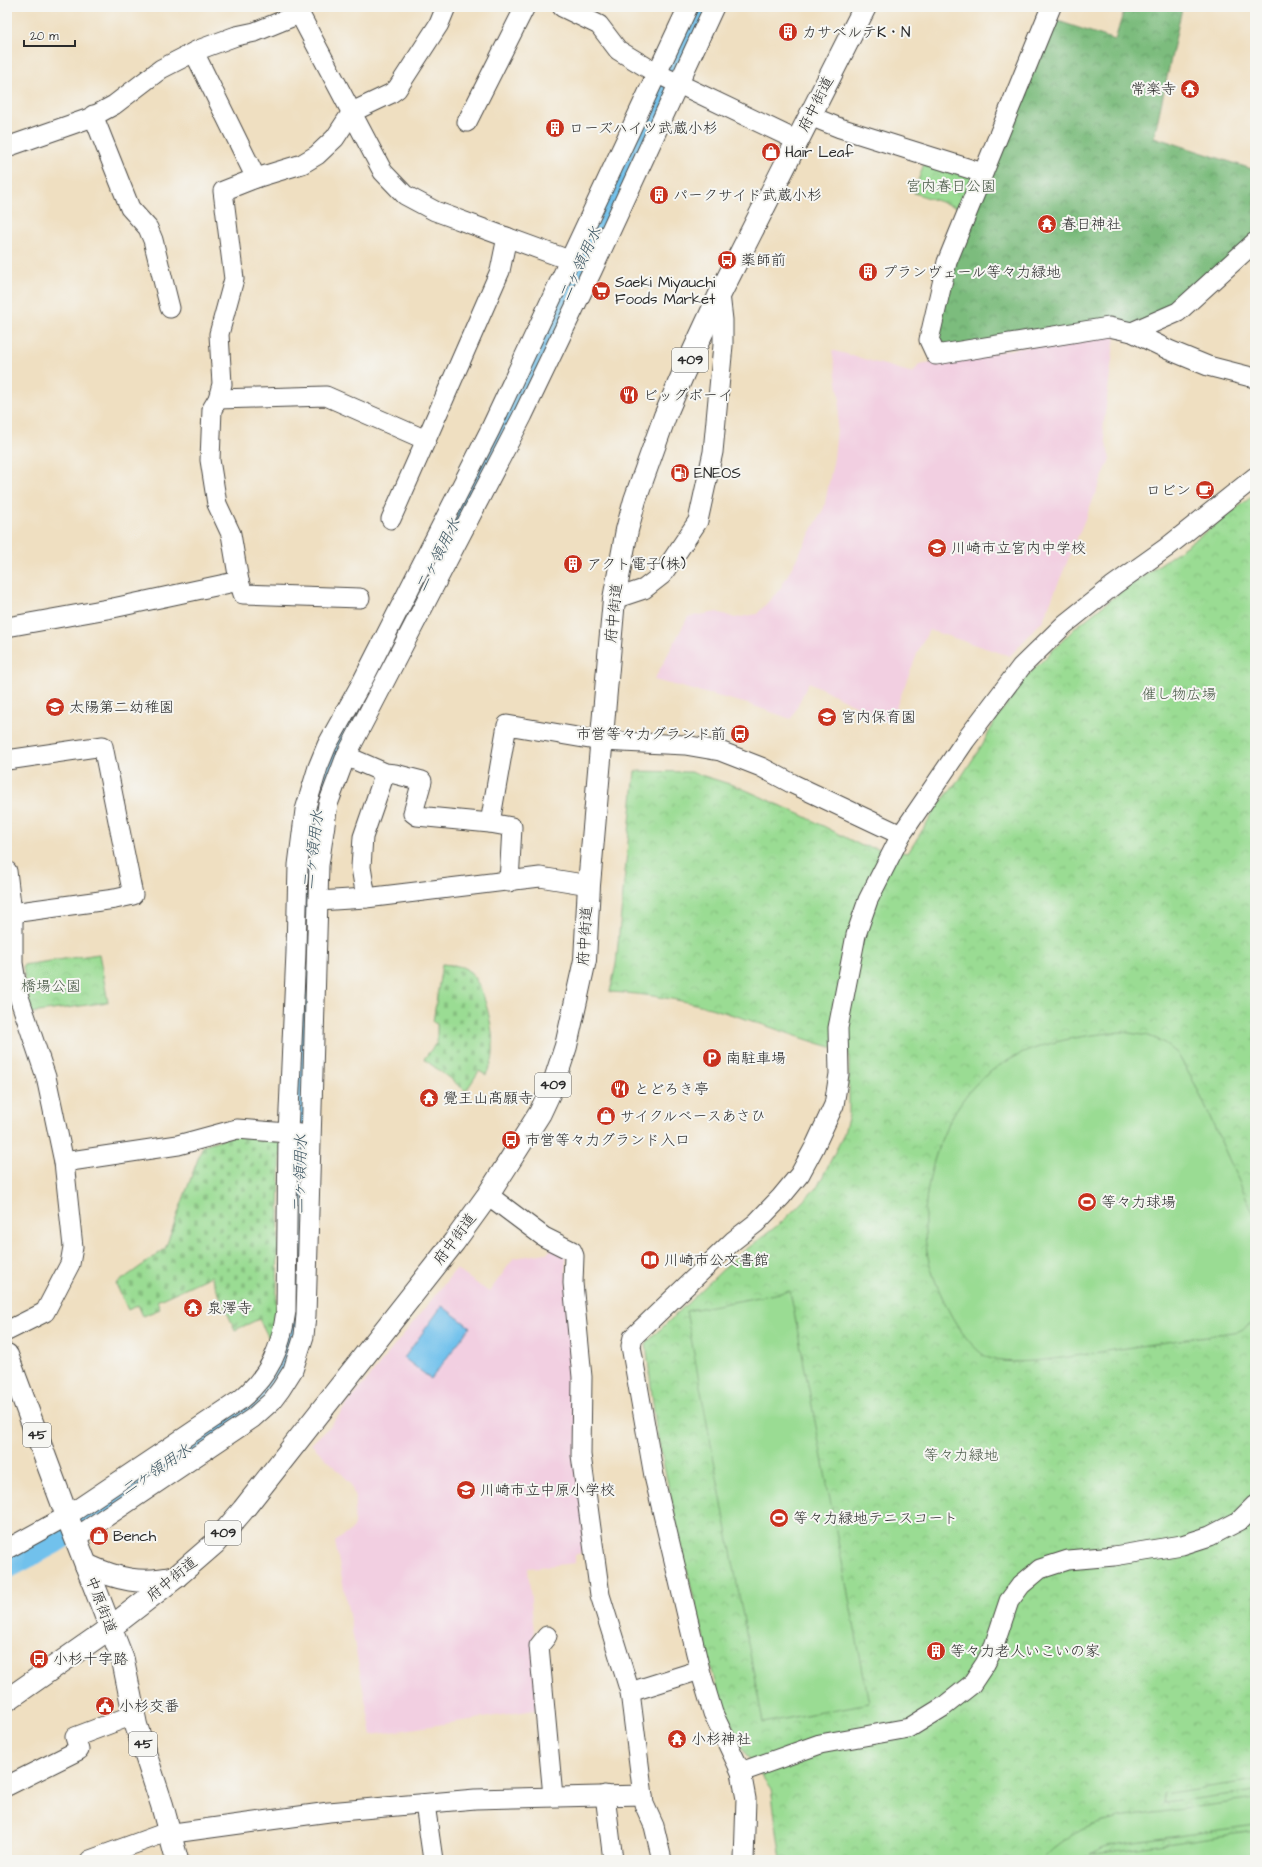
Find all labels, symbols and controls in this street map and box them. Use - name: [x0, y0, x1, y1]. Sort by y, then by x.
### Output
- building icon: カサベルテK・N: [777, 21, 799, 43]
- scale bar: [24, 22, 75, 48]
- place label: カサベルテK・N: [802, 22, 911, 43]
- text: 20 m: [30, 28, 59, 45]
- street label: 府中街道: [793, 72, 839, 136]
- temple icon: 常楽寺: [1179, 78, 1201, 100]
- place label: 常楽寺: [1131, 79, 1176, 100]
- building icon: ローズハイツ武蔵小杉: [544, 117, 566, 139]
- place label: ローズハイツ武蔵小杉: [569, 118, 718, 139]
- shop icon: Hair Leaf: [760, 141, 782, 163]
- place label: Hair Leaf: [785, 142, 853, 163]
- park label: 宮内春日公園: [906, 176, 996, 197]
- building icon: パークサイド武蔵小杉: [648, 184, 670, 206]
- place label: パークサイド武蔵小杉: [673, 185, 822, 206]
- temple icon: 春日神社: [1036, 213, 1058, 235]
- place label: 春日神社: [1061, 214, 1121, 235]
- water label: 二ヶ領用水: [553, 223, 607, 305]
- bus stop icon: 薬師前: [716, 249, 738, 271]
- place label: 薬師前: [741, 250, 786, 271]
- building icon: プランヴェール等々力緑地: [857, 261, 879, 283]
- place label: プランヴェール等々力緑地: [882, 262, 1061, 283]
- place label: Saeki Miyauchi Foods Market: [615, 272, 716, 310]
- supermarket icon: Saeki Miyauchi Foods Market: [590, 280, 612, 302]
- road number: 409: [672, 348, 708, 372]
- restaurant icon: ビッグボーイ: [618, 384, 640, 406]
- place label: ビッグボーイ: [643, 385, 733, 406]
- fuel station icon: ENEOS: [669, 462, 691, 484]
- place label: ENEOS: [694, 463, 741, 484]
- cafe icon: ロビン: [1194, 479, 1216, 501]
- place label: ロビン: [1146, 480, 1191, 501]
- water label: 二ヶ領用水: [410, 514, 466, 596]
- school or university icon: 川崎市立宮内中学校: [926, 537, 948, 559]
- place label: 川崎市立宮内中学校: [951, 538, 1086, 559]
- building icon: アクト電子(株): [562, 553, 584, 575]
- place label: アクト電子(株): [587, 554, 686, 575]
- street label: 府中街道: [600, 582, 628, 644]
- park label: 催し物広場: [1141, 684, 1217, 705]
- school or university icon: 太陽第二幼稚園: [44, 696, 66, 718]
- place label: 太陽第二幼稚園: [69, 697, 174, 718]
- school or university icon: 宮内保育園: [816, 706, 838, 728]
- place label: 宮内保育園: [841, 707, 916, 728]
- bus stop icon: 市営等々力グランド前: [729, 723, 751, 745]
- place label: 市営等々力グランド前: [576, 724, 726, 745]
- water label: 二ヶ領用水: [297, 809, 329, 891]
- street label: 府中街道: [572, 905, 598, 967]
- park label: 橋場公園: [21, 976, 81, 997]
- parking icon: 南駐車場: [701, 1047, 723, 1069]
- place label: 南駐車場: [726, 1048, 786, 1069]
- road number: 409: [535, 1073, 571, 1097]
- restaurant icon: とどろき亭: [609, 1078, 631, 1100]
- place label: とどろき亭: [634, 1079, 709, 1100]
- temple icon: 覺王山髙願寺: [418, 1087, 440, 1109]
- place label: 覺王山髙願寺: [443, 1088, 533, 1109]
- shop icon: サイクルベースあさひ: [595, 1105, 617, 1127]
- place label: サイクルベースあさひ: [620, 1106, 766, 1127]
- bus stop icon: 市営等々力グランド入口: [500, 1129, 522, 1151]
- place label: 市営等々力グランド入口: [525, 1130, 690, 1151]
- water label: 二ヶ領用水: [288, 1134, 312, 1214]
- sports icon: 等々力球場: [1076, 1191, 1098, 1213]
- place label: 等々力球場: [1101, 1192, 1176, 1213]
- street label: 府中街道: [429, 1209, 481, 1269]
- library icon: 川崎市公文書館: [639, 1249, 661, 1271]
- place label: 川崎市公文書館: [664, 1250, 769, 1271]
- temple icon: 泉澤寺: [182, 1297, 204, 1319]
- place label: 泉澤寺: [207, 1298, 252, 1319]
- road number: 45: [23, 1423, 51, 1447]
- water label: 二ヶ領用水: [116, 1439, 196, 1501]
- park label: 等々力緑地: [923, 1445, 999, 1466]
- school or university icon: 川崎市立中原小学校: [455, 1479, 477, 1501]
- place label: 川崎市立中原小学校: [480, 1480, 615, 1501]
- sports icon: 等々力緑地テニスコート: [768, 1507, 790, 1529]
- place label: 等々力緑地テニスコート: [793, 1508, 958, 1529]
- road number: 409: [205, 1521, 241, 1545]
- shop icon: Bench: [88, 1525, 110, 1547]
- place label: Bench: [113, 1526, 157, 1547]
- street label: 府中街道: [142, 1552, 202, 1606]
- street label: 中原街道: [80, 1573, 122, 1637]
- building icon: 等々力老人いこいの家: [925, 1640, 947, 1662]
- place label: 等々力老人いこいの家: [950, 1641, 1100, 1662]
- bus stop icon: 小杉十字路: [28, 1648, 50, 1670]
- place label: 小杉十字路: [53, 1649, 128, 1670]
- public building icon: 小杉交番: [94, 1695, 116, 1717]
- place label: 小杉交番: [119, 1696, 179, 1717]
- temple icon: 小杉神社: [666, 1728, 688, 1750]
- place label: 小杉神社: [691, 1729, 751, 1750]
- road number: 45: [129, 1732, 157, 1756]

